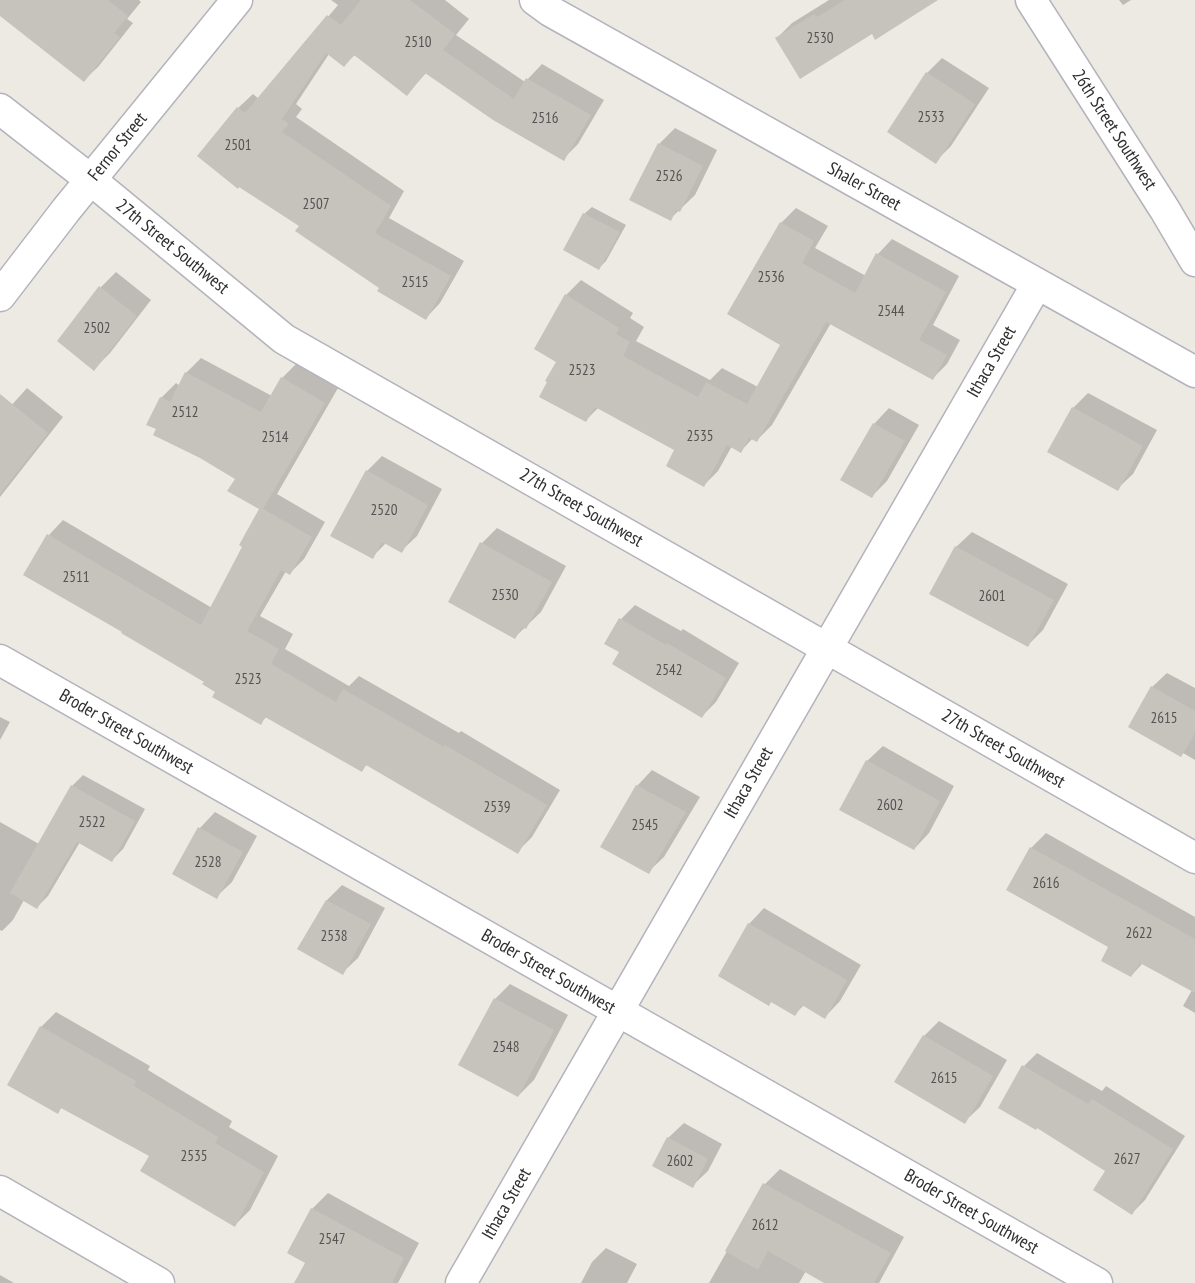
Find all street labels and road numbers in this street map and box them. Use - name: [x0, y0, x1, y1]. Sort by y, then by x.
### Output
- street label: 26th Street Southwest: [1067, 66, 1161, 194]
- street label: Fernor Street: [84, 109, 152, 185]
- street label: Shaler Street: [824, 158, 904, 216]
- street label: 27th Street Southwest: [111, 195, 233, 299]
- street label: Ithaca Street: [963, 322, 1021, 402]
- street label: 27th Street Southwest: [515, 464, 647, 552]
- street label: Broder Street Southwest: [55, 685, 197, 779]
- street label: 27th Street Southwest: [937, 705, 1069, 793]
- street label: Ithaca Street: [720, 743, 778, 823]
- street label: Broder Street Southwest: [477, 925, 619, 1019]
- street label: Ithaca Street: [478, 1164, 536, 1244]
- street label: Broder Street Southwest: [900, 1165, 1042, 1259]

